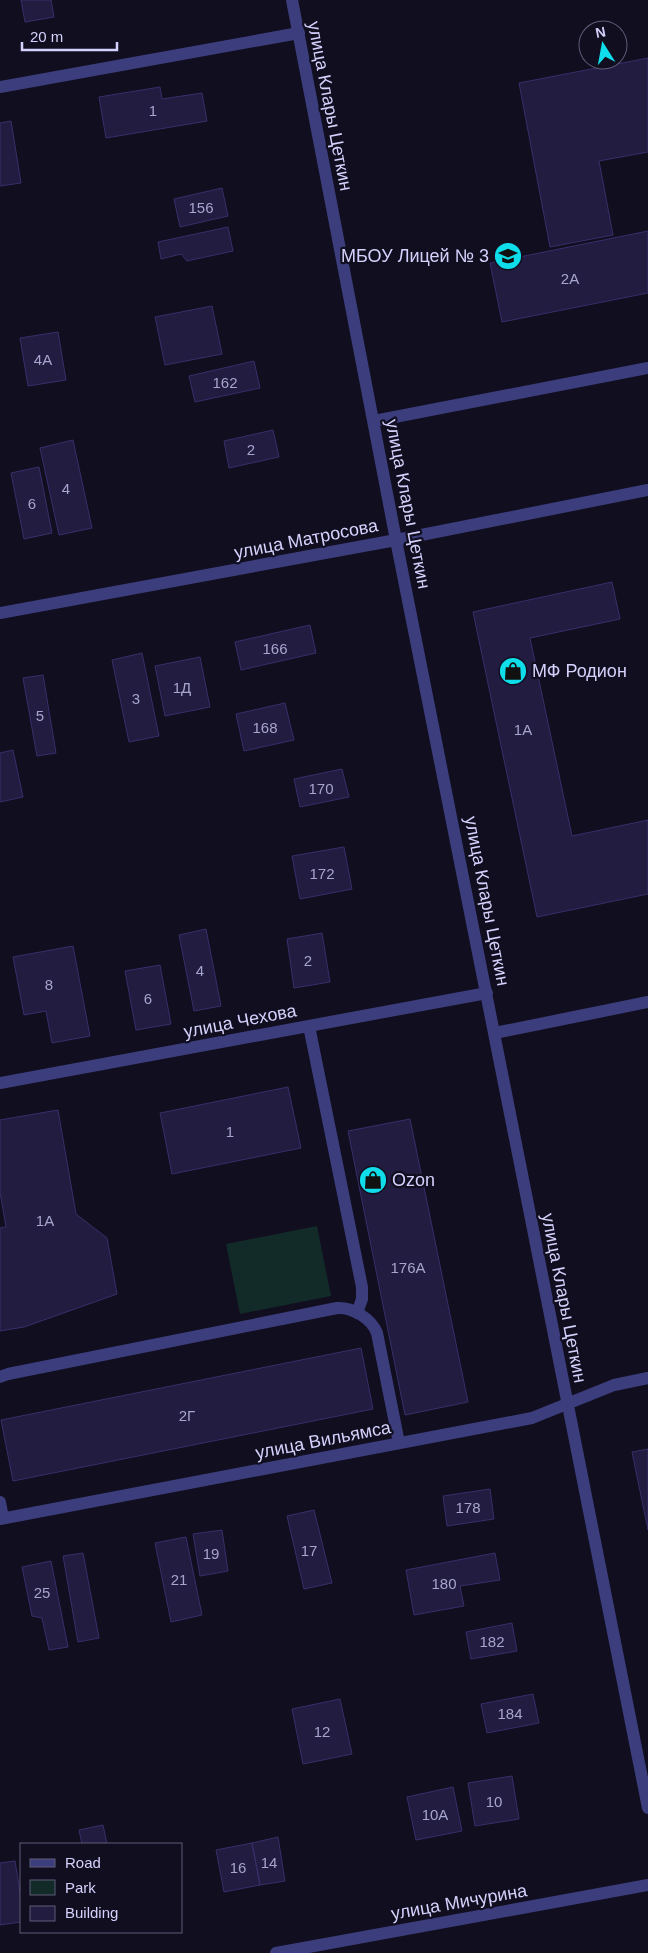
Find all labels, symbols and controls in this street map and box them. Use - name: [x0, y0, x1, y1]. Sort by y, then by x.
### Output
- scale bar: [22, 20, 118, 52]
- street label: улица Клары Цеткин: [304, 20, 356, 192]
- north arrow: [578, 20, 628, 70]
- text: N: [594, 23, 607, 41]
- text: 20 m: [30, 28, 63, 45]
- house number: 1: [149, 102, 157, 119]
- house number: 156: [188, 199, 214, 216]
- school or university icon: МБОУ Лицей № 3: [493, 241, 523, 271]
- place label: МБОУ Лицей № 3: [341, 246, 489, 266]
- house number: 2А: [561, 270, 579, 287]
- house number: 4А: [34, 351, 52, 368]
- house number: 162: [212, 374, 238, 391]
- street label: улица Клары Цеткин: [382, 418, 434, 590]
- house number: 2: [247, 441, 255, 458]
- house number: 4: [62, 480, 70, 497]
- house number: 6: [28, 495, 36, 512]
- street label: улица Матросова: [232, 515, 381, 563]
- house number: 166: [262, 640, 288, 657]
- shop icon: МФ Родион: [498, 656, 528, 686]
- place label: МФ Родион: [532, 661, 627, 681]
- house number: 1Д: [173, 679, 191, 696]
- house number: 3: [132, 690, 140, 707]
- house number: 5: [36, 707, 44, 724]
- house number: 168: [252, 719, 278, 736]
- house number: 1А: [514, 721, 532, 738]
- house number: 170: [308, 780, 334, 797]
- street label: улица Клары Цеткин: [461, 815, 513, 987]
- house number: 172: [309, 865, 335, 882]
- house number: 2: [304, 952, 312, 969]
- house number: 4: [196, 962, 204, 979]
- house number: 8: [45, 976, 53, 993]
- house number: 6: [144, 990, 152, 1007]
- street label: улица Чехова: [182, 1000, 299, 1042]
- house number: 1: [226, 1123, 234, 1140]
- shop icon: Ozon: [358, 1165, 388, 1195]
- place label: Ozon: [392, 1170, 435, 1190]
- house number: 1А: [36, 1212, 54, 1229]
- street label: улица Клары Цеткин: [538, 1212, 590, 1384]
- house number: 176А: [390, 1259, 426, 1276]
- house number: 2Г: [179, 1407, 195, 1424]
- street label: улица Вильямса: [254, 1417, 393, 1463]
- house number: 178: [455, 1499, 481, 1516]
- house number: 17: [301, 1542, 317, 1559]
- house number: 19: [203, 1545, 219, 1562]
- house number: 21: [171, 1571, 187, 1588]
- house number: 180: [431, 1575, 457, 1592]
- house number: 25: [34, 1584, 50, 1601]
- house number: 182: [479, 1633, 505, 1650]
- house number: 184: [497, 1705, 523, 1722]
- house number: 12: [314, 1723, 330, 1740]
- house number: 10: [486, 1793, 502, 1810]
- house number: 10А: [422, 1806, 448, 1823]
- legend: [20, 1843, 182, 1933]
- text: Road: [65, 1854, 101, 1871]
- house number: 14: [261, 1854, 277, 1871]
- house number: 16: [230, 1859, 246, 1876]
- text: Park: [65, 1879, 96, 1896]
- street label: улица Мичурина: [389, 1880, 530, 1924]
- text: Building: [65, 1904, 118, 1921]

